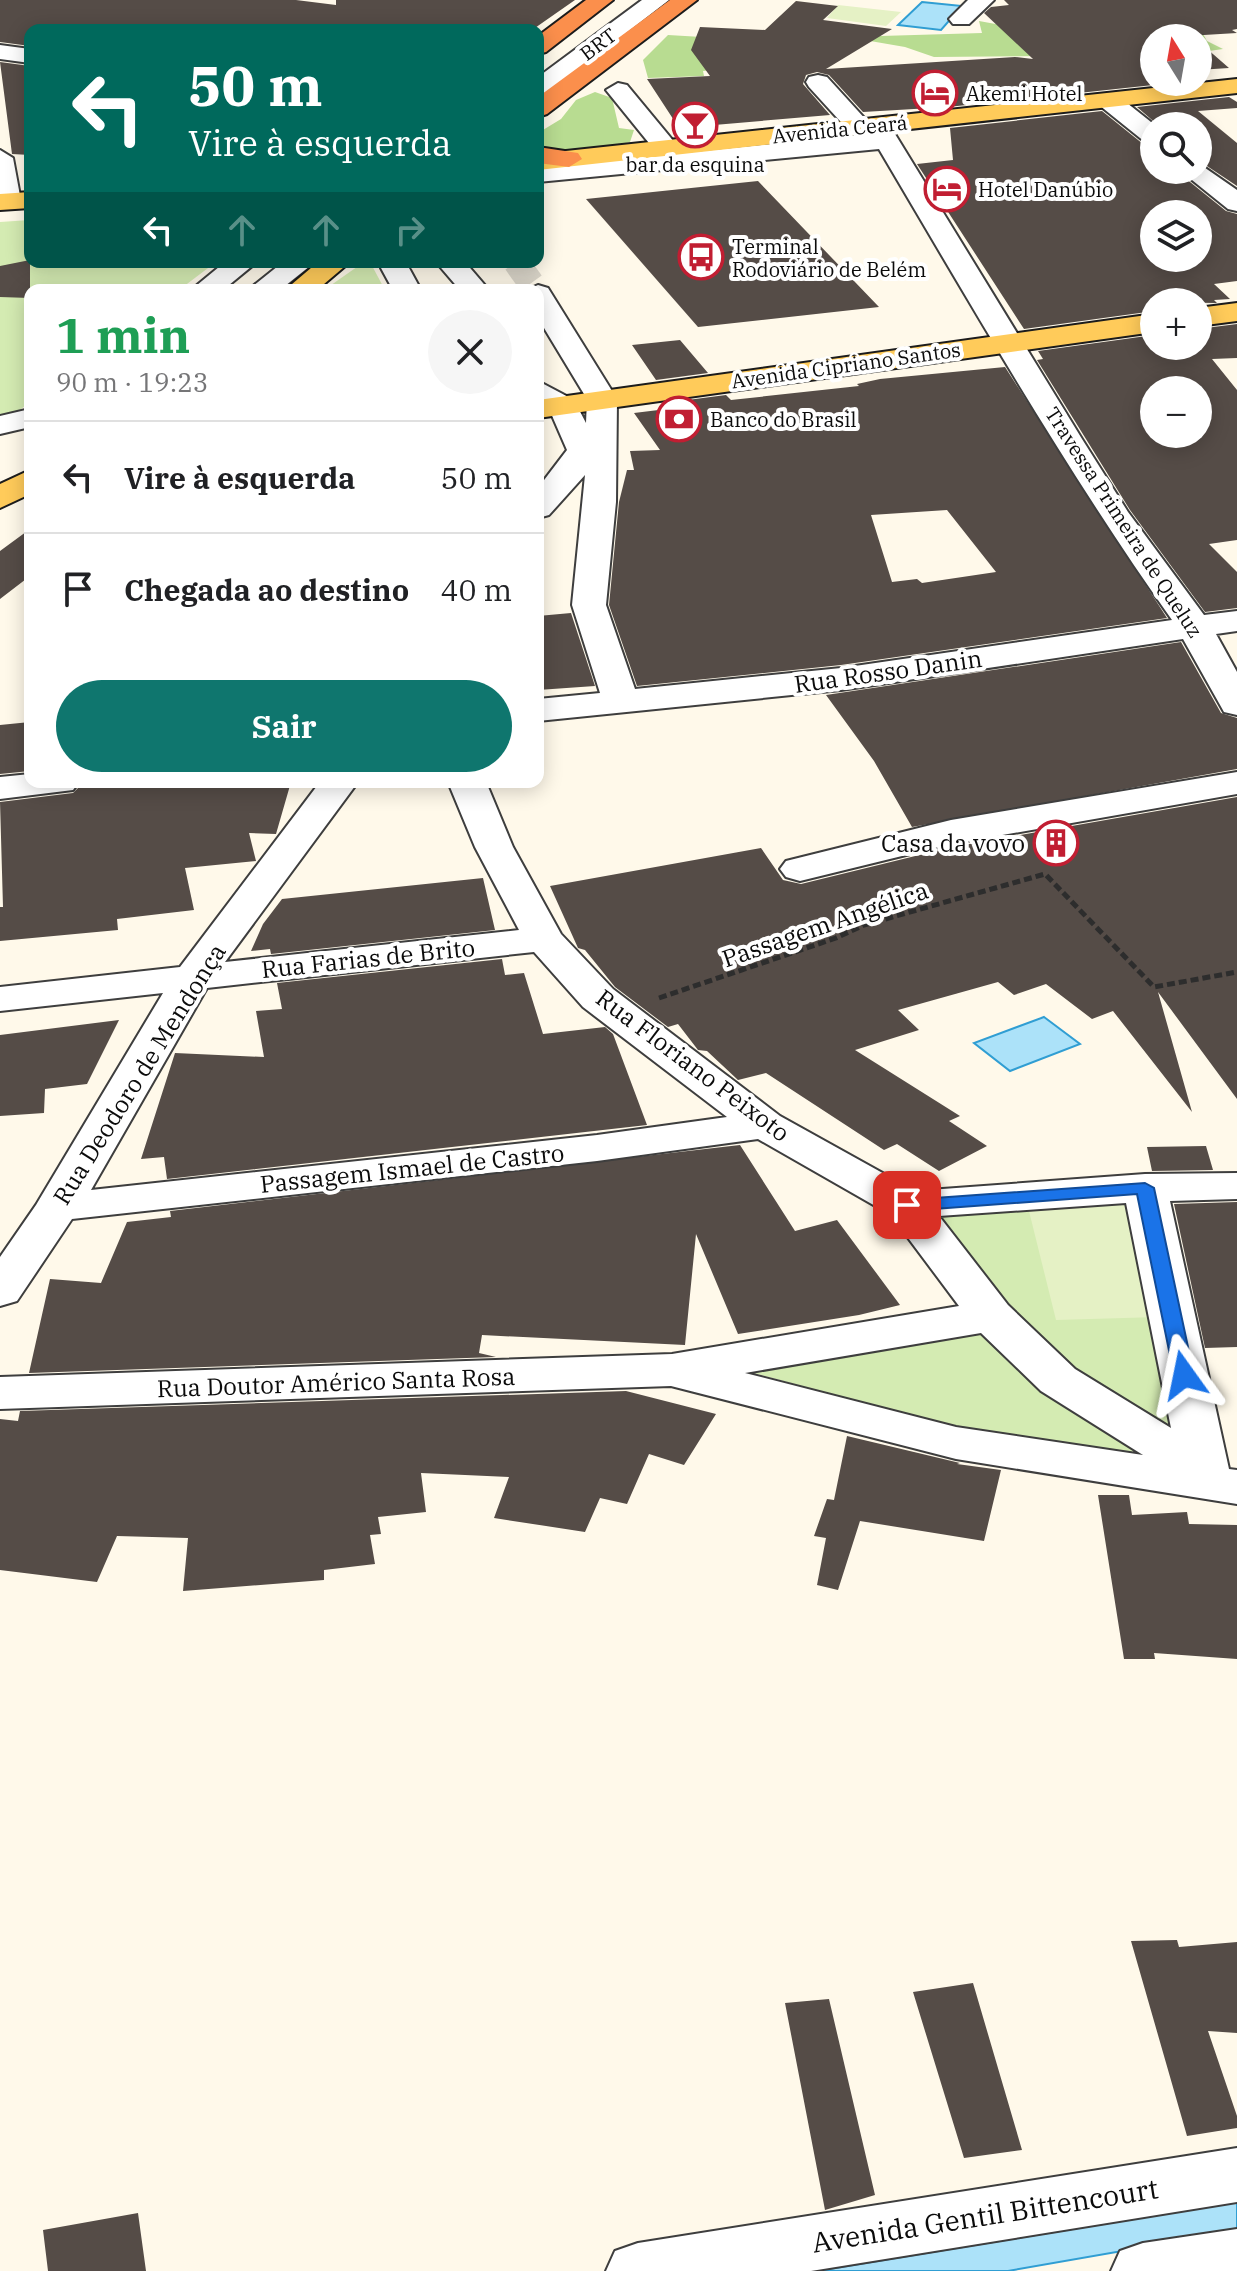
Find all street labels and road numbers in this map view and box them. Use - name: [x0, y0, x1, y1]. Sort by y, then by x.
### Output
- street label: BRT: [574, 21, 622, 67]
- street label: Avenida Ceará: [771, 108, 909, 150]
- street label: Avenida Cipriano Santos: [730, 336, 962, 394]
- street label: Travessa Primeira de Queluz: [1039, 401, 1209, 643]
- street label: Rua Rosso Danin: [792, 642, 984, 700]
- street label: Passagem Angélica: [718, 874, 932, 974]
- street label: Rua Farias de Brito: [260, 931, 476, 985]
- street label: Rua Deodoro de Mendonça: [45, 937, 233, 1211]
- street label: Rua Floriano Peixoto: [590, 982, 796, 1148]
- street label: Passagem Ismael de Castro: [258, 1136, 566, 1200]
- street label: Rua Doutor Américo Santa Rosa: [156, 1360, 516, 1404]
- street label: Avenida Gentil Bittencourt: [809, 2169, 1161, 2261]

